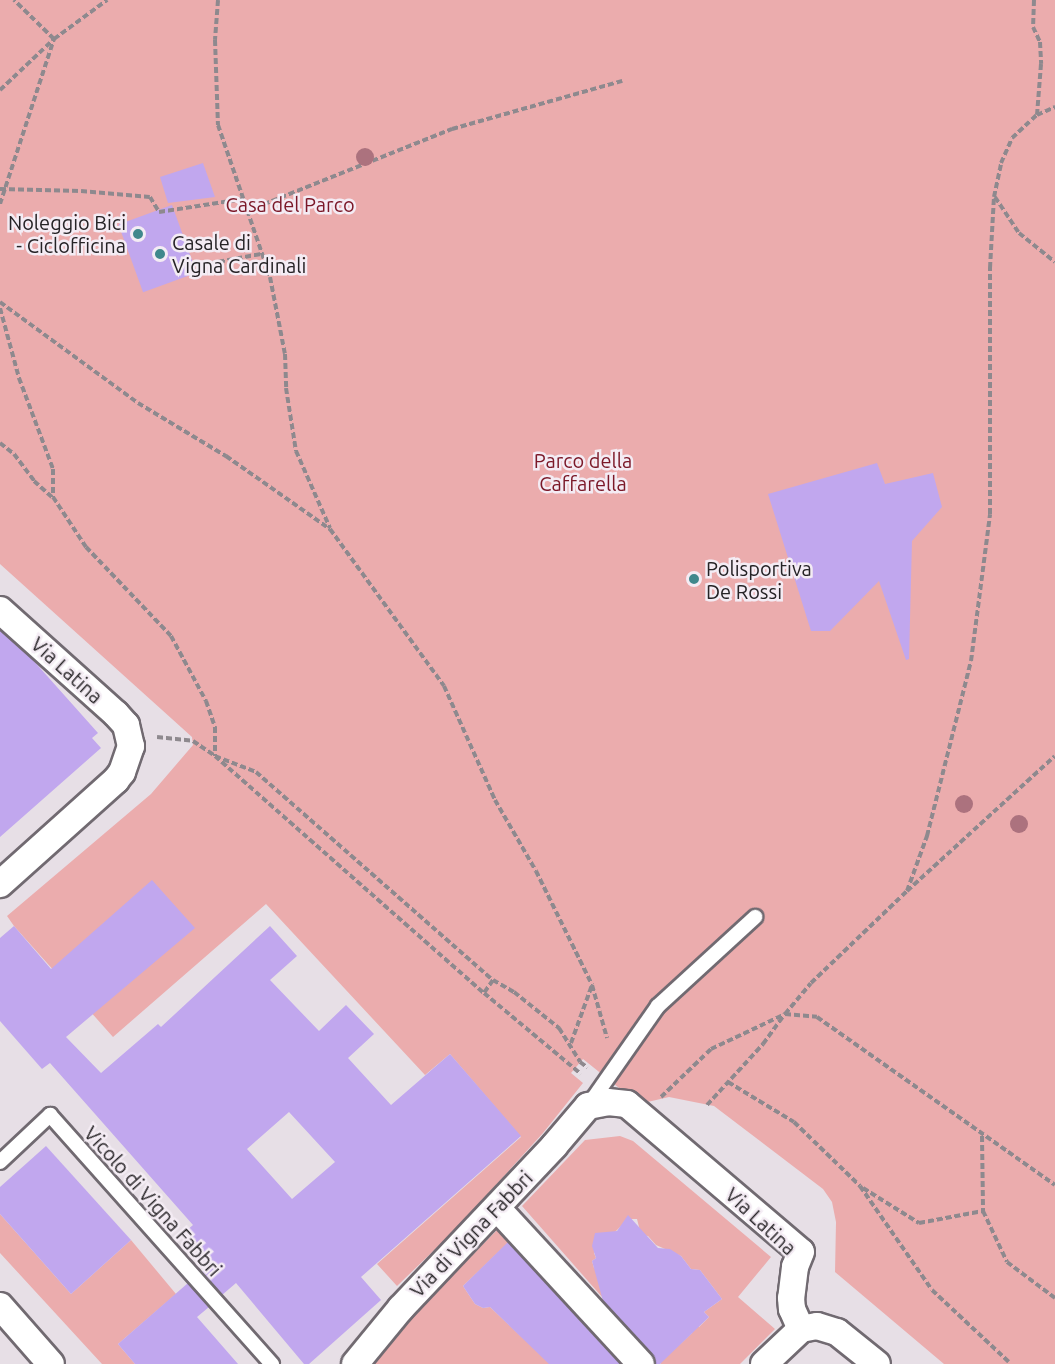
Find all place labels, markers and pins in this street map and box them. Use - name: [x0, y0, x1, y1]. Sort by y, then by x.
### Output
- place label: Noleggio Bici - Ciclofficina: [8, 210, 126, 257]
- marker: Noleggio Bici - Ciclofficina: [131, 227, 145, 241]
- place label: Casale di Vigna Cardinali: [172, 231, 306, 278]
- marker: Casale di Vigna Cardinali: [153, 247, 167, 261]
- place label: Polisportiva De Rossi: [706, 556, 812, 603]
- marker: Polisportiva De Rossi: [687, 572, 701, 586]

